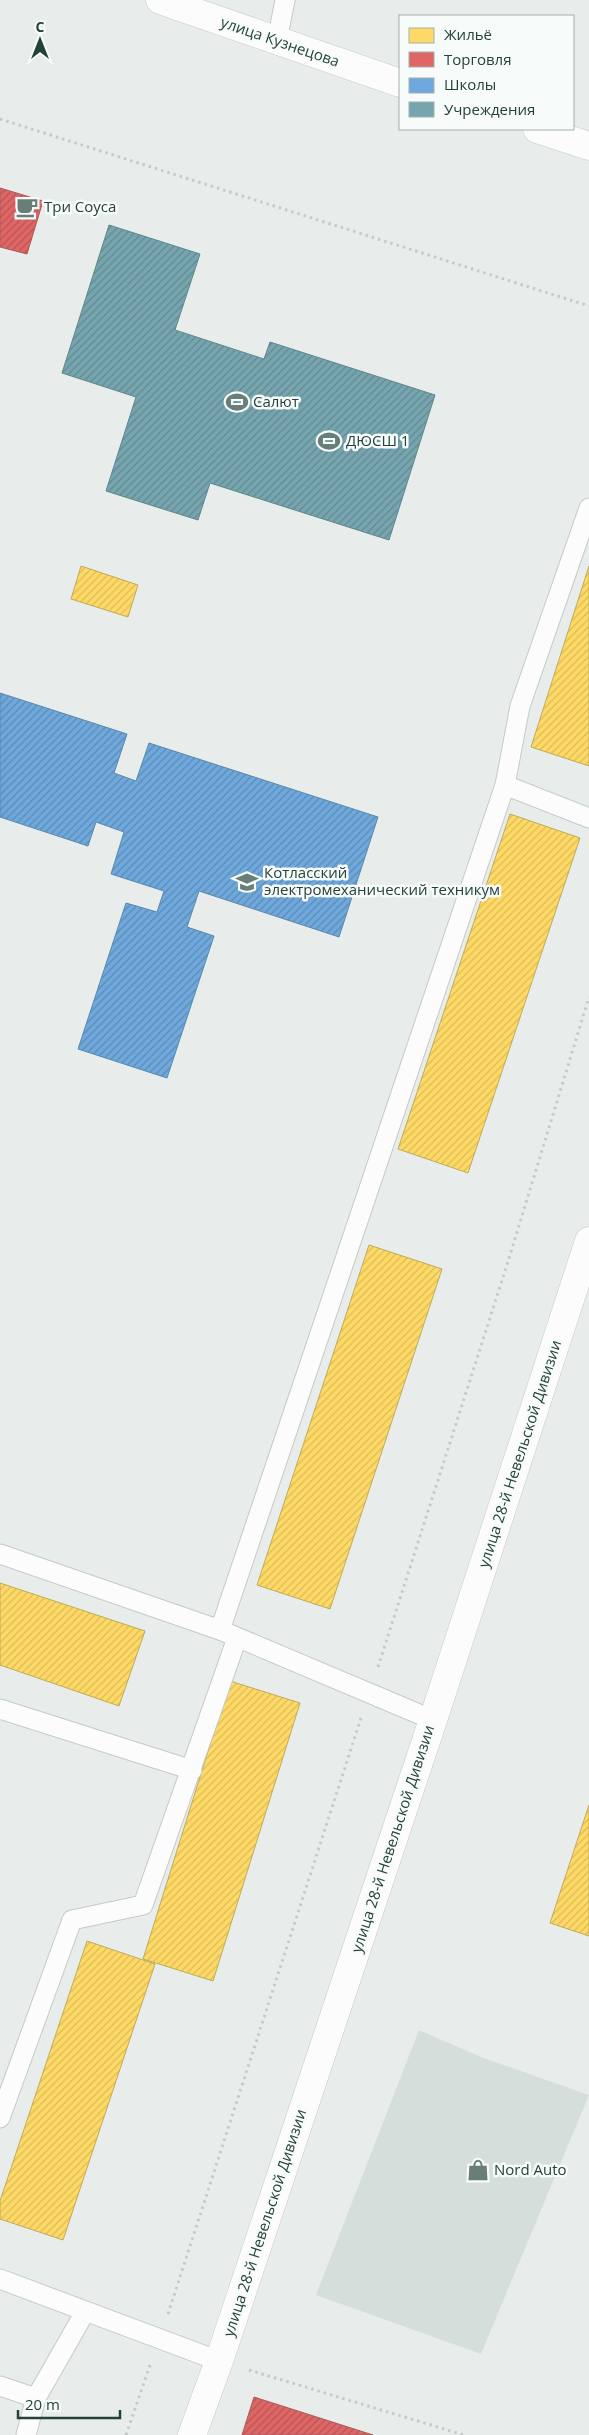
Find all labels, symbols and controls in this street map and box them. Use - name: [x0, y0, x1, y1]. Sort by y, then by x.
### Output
- street label: улица Кузнецова: [218, 11, 342, 71]
- north arrow: [15, 15, 65, 65]
- legend: [399, 15, 574, 130]
- text: С: [36, 17, 45, 36]
- text: Жильё: [444, 24, 492, 44]
- text: Торговля: [444, 49, 511, 69]
- text: Школы: [444, 74, 496, 94]
- text: Учреждения: [444, 99, 535, 119]
- cafe icon: Три Соуса: [14, 194, 40, 220]
- place label: Три Соуса: [44, 196, 116, 216]
- sports icon: Салют: [224, 389, 250, 415]
- place label: Салют: [253, 391, 299, 411]
- sports icon: ДЮСШ 1: [316, 428, 342, 454]
- place label: ДЮСШ 1: [346, 430, 409, 450]
- place label: Котласский электромеханический техникум: [264, 862, 500, 899]
- school or university icon: Котласский электромеханический техникум: [234, 869, 260, 895]
- street label: улица 28-й Невельской Дивизии: [473, 1337, 565, 1570]
- street label: улица 28-й Невельской Дивизии: [346, 1722, 438, 1955]
- street label: улица 28-й Невельской Дивизии: [218, 2106, 310, 2339]
- shop icon: Nord Auto: [465, 2157, 491, 2183]
- place label: Nord Auto: [494, 2159, 567, 2179]
- scale bar: [18, 2388, 120, 2420]
- text: 20 m: [25, 2394, 60, 2414]

